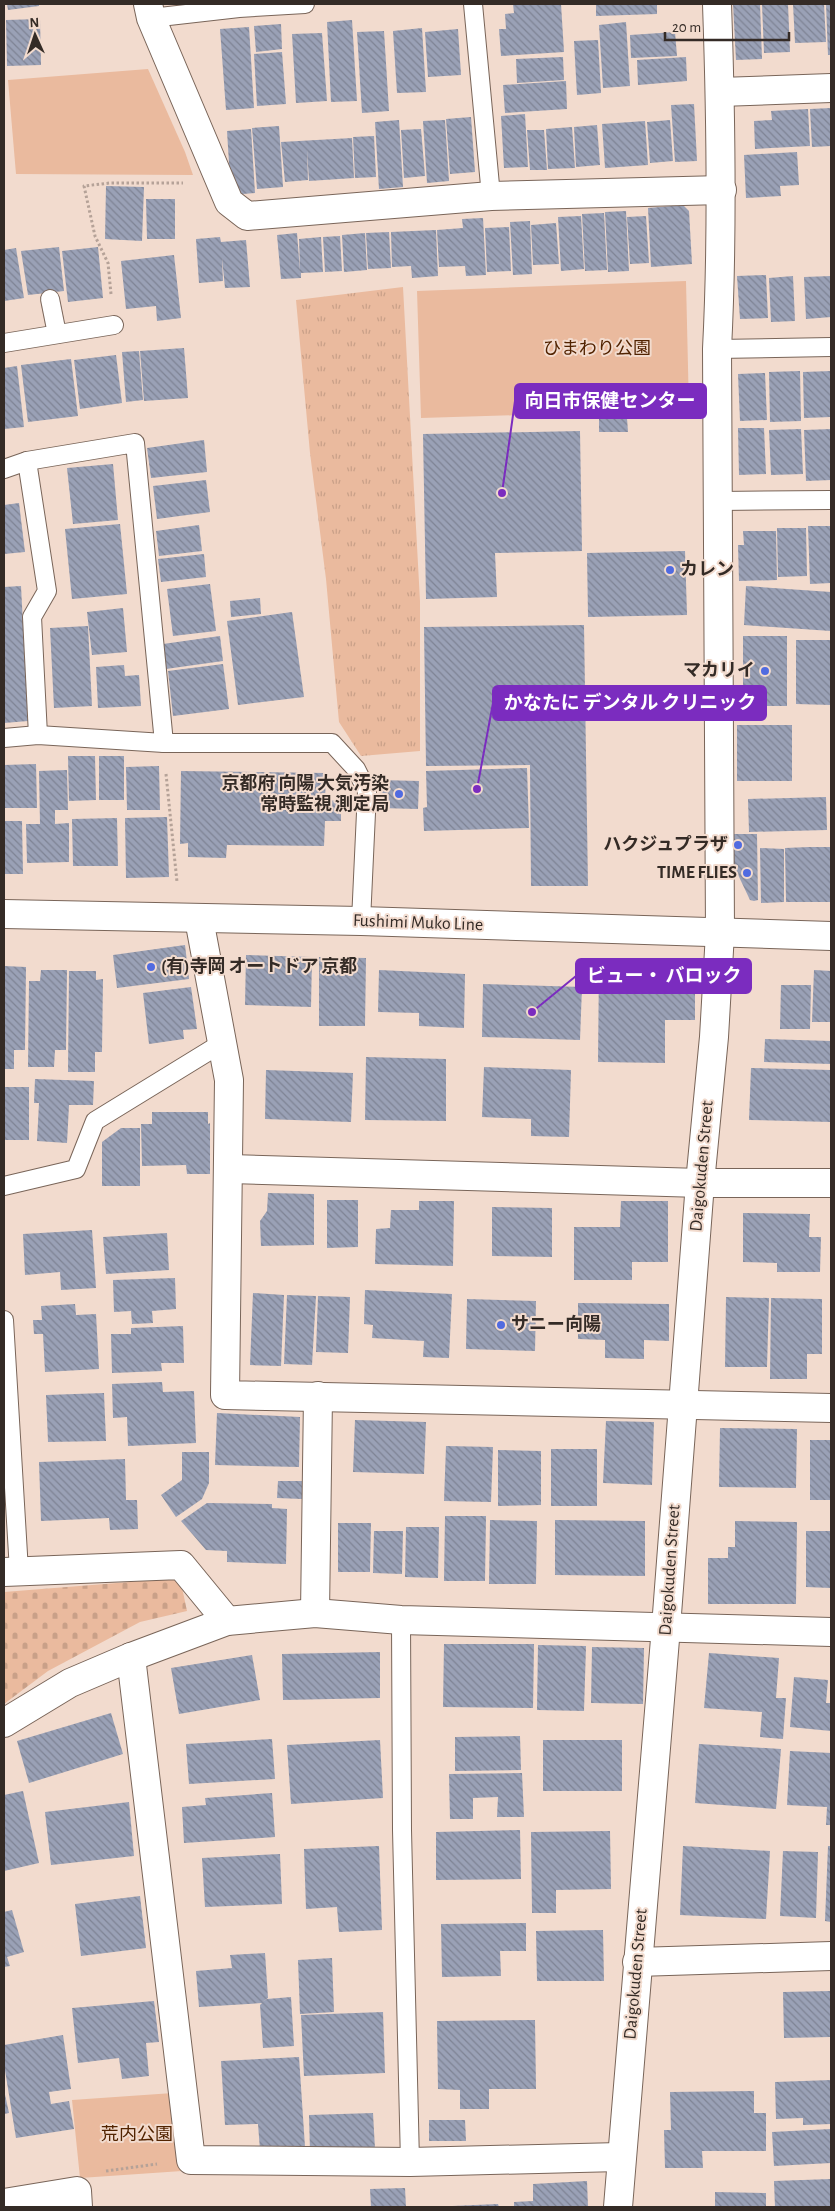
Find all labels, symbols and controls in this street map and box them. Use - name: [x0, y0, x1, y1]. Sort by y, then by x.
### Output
- north arrow: [10, 10, 60, 60]
- scale bar: [665, 10, 789, 42]
- text: N: [29, 16, 40, 30]
- text: 20 m: [672, 20, 701, 35]
- park label: ひまわり公園: [543, 339, 651, 358]
- callout: 向日市保健センター: [515, 384, 706, 418]
- text: 向日市保健センター: [524, 390, 696, 411]
- place label: カレン: [680, 560, 734, 579]
- marker: カレン: [664, 564, 676, 576]
- place label: マカリイ: [683, 661, 755, 680]
- marker: マカリイ: [759, 665, 771, 677]
- callout: かなたに デンタル クリニック: [493, 686, 766, 720]
- text: かなたに デンタル クリニック: [504, 692, 756, 713]
- place label: 京都府 向陽 大気汚染 常時監視 測定局: [222, 773, 389, 814]
- marker: 京都府 向陽 大気汚染 常時監視 測定局: [393, 788, 405, 800]
- place label: ハクジュプラザ: [603, 835, 728, 854]
- marker: ハクジュプラザ: [732, 839, 744, 851]
- place label: TIME FLIES: [657, 864, 737, 882]
- marker: TIME FLIES: [741, 867, 753, 879]
- street label: Fushimi Muko Line: [353, 912, 483, 934]
- place label: (有)寺岡 オートドア 京都: [161, 956, 357, 976]
- callout: ビュー・ バロック: [576, 959, 751, 993]
- marker: (有)寺岡 オートドア 京都: [145, 961, 157, 973]
- text: ビュー・ バロック: [587, 965, 741, 986]
- street label: Daigokuden Street: [687, 1099, 717, 1232]
- place label: サニー向陽: [511, 1314, 601, 1334]
- marker: サニー向陽: [495, 1319, 507, 1331]
- street label: Daigokuden Street: [656, 1504, 684, 1636]
- street label: Daigokuden Street: [621, 1907, 651, 2040]
- park label: 荒内公園: [101, 2125, 173, 2144]

